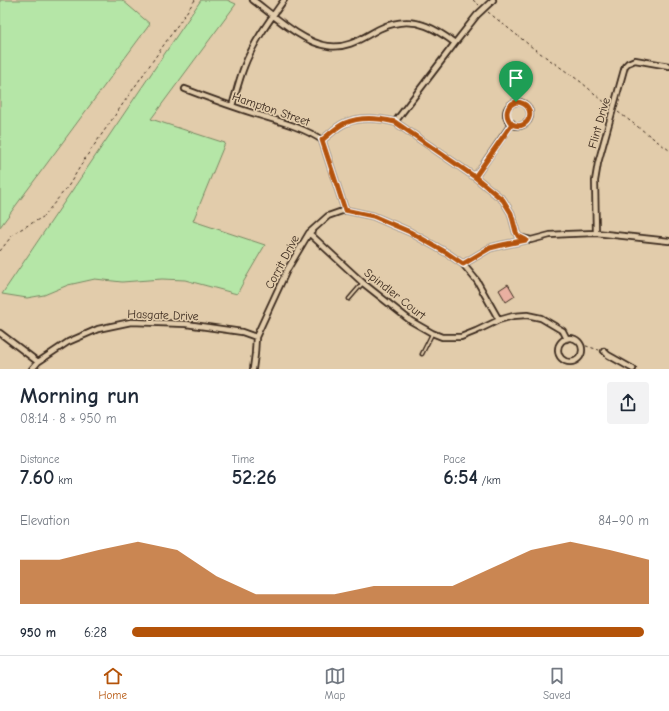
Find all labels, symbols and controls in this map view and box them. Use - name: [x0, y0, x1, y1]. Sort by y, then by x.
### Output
- pin: [499, 61, 533, 102]
- icon: arrive: [505, 67, 527, 89]
- street label: Hampton Street: [230, 89, 312, 129]
- street label: Flint Drive: [585, 96, 613, 150]
- street label: Corrit Drive: [262, 233, 302, 291]
- street label: Spindler Court: [361, 266, 429, 323]
- street label: Hasgate Drive: [127, 307, 199, 323]
- button: share: [607, 382, 649, 424]
- text: Morning run: [20, 383, 139, 409]
- text: 08:14 · 8 × 950 m: [20, 411, 117, 426]
- text: Distance: [20, 453, 59, 466]
- text: Time: [232, 453, 255, 466]
- text: Pace: [443, 453, 466, 466]
- text: 7.60: [20, 466, 55, 489]
- text: 52:26: [232, 466, 277, 489]
- text: 6:54: [443, 466, 478, 489]
- text: km: [55, 474, 73, 487]
- text: /km: [478, 474, 501, 487]
- text: Elevation: [20, 513, 70, 528]
- text: 84–90 m: [598, 513, 649, 528]
- text: 950 m: [20, 625, 56, 640]
- text: 6:28: [84, 625, 107, 640]
- tab: Home: [99, 665, 127, 702]
- tab: Map: [324, 665, 346, 702]
- tab: Saved: [543, 665, 570, 702]

